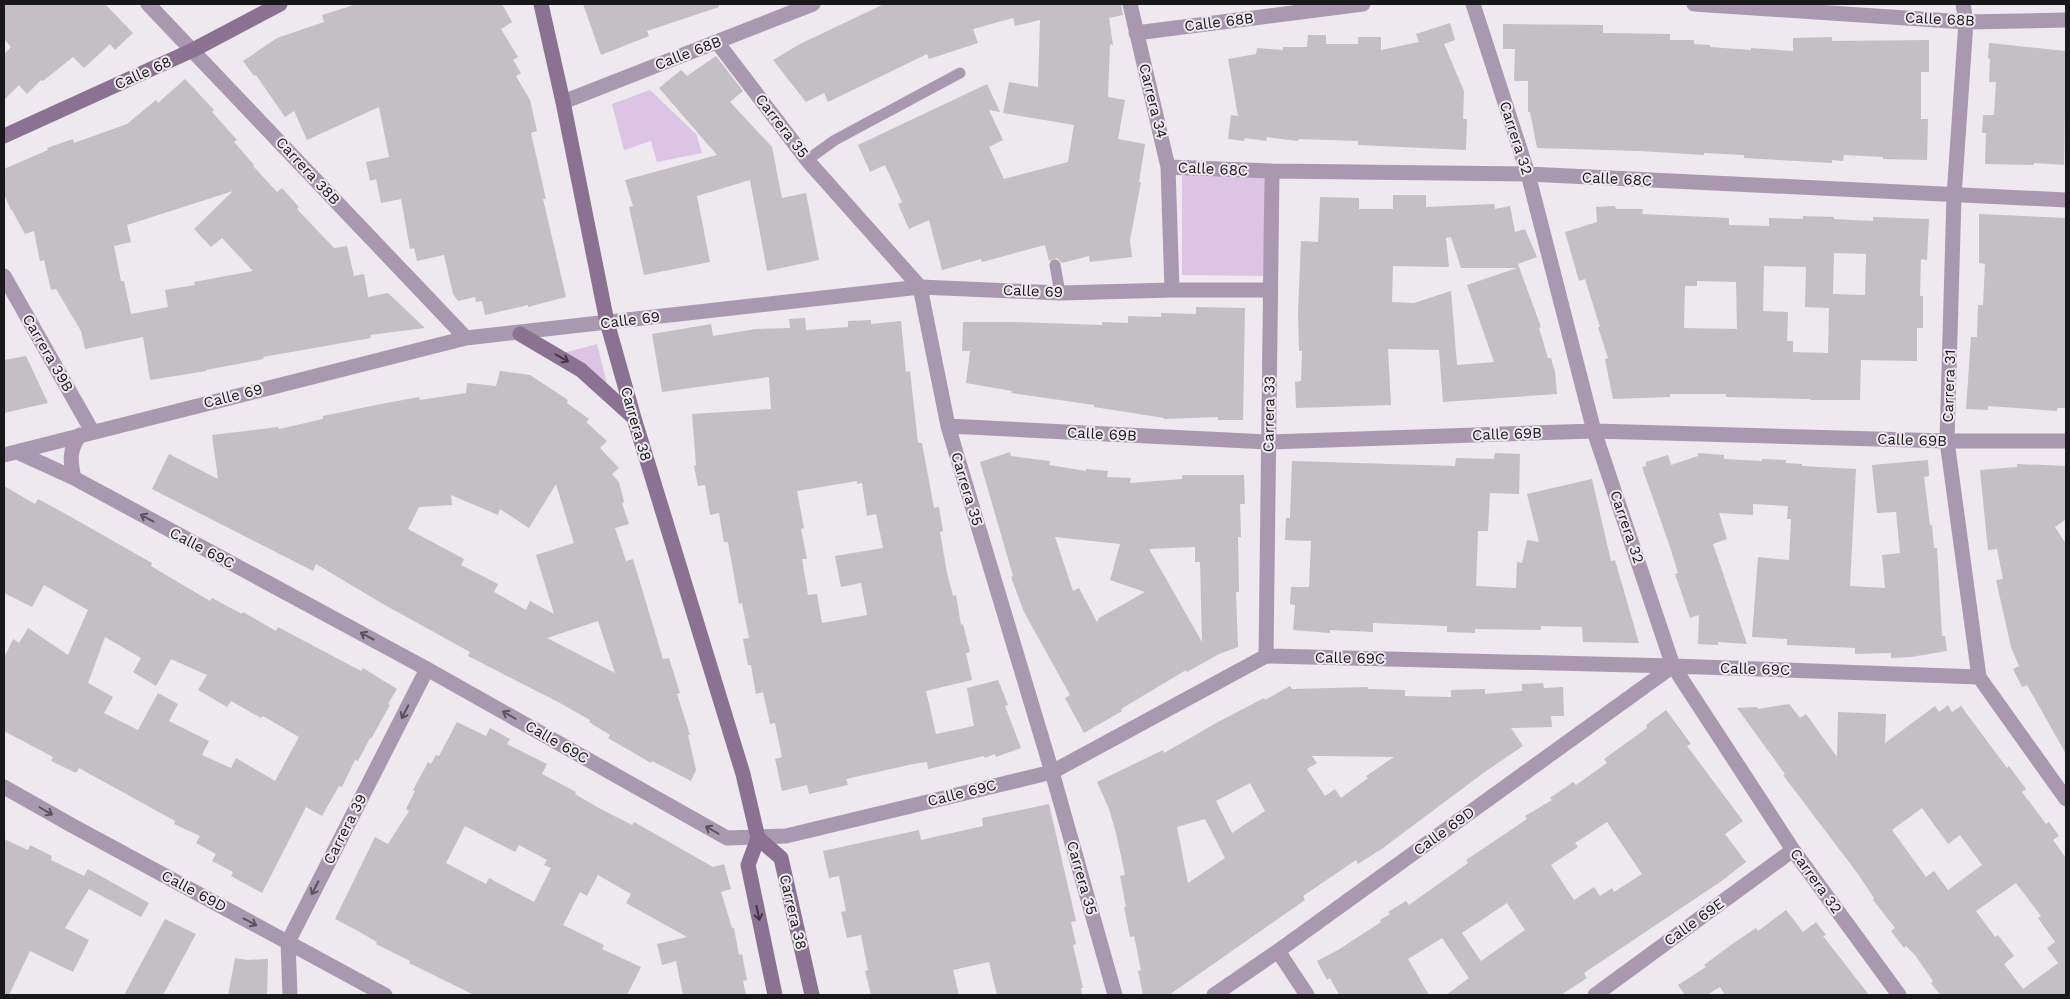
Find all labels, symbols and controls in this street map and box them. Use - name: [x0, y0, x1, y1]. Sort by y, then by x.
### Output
- street label: Calle 68B: [1905, 8, 1975, 30]
- street label: Calle 68B: [1183, 9, 1255, 35]
- street label: Calle 68B: [652, 32, 724, 74]
- street label: Calle 68: [112, 53, 174, 93]
- street label: Carrera 34: [1135, 62, 1171, 140]
- street label: Carrera 35: [751, 90, 813, 162]
- street label: Carrera 32: [1496, 99, 1536, 177]
- street label: Carrera 38B: [272, 133, 344, 209]
- street label: Calle 68C: [1177, 158, 1249, 180]
- street label: Calle 68C: [1581, 168, 1653, 190]
- street label: Calle 69: [1003, 281, 1063, 301]
- street label: Calle 69: [599, 307, 661, 333]
- street label: Carrera 39B: [19, 311, 77, 395]
- street label: Carrera 31: [1939, 349, 1959, 423]
- one-way arrow: [555, 353, 569, 363]
- street label: Carrera 33: [1259, 376, 1279, 452]
- street label: Calle 69: [202, 380, 264, 412]
- street label: Carrera 38: [617, 385, 655, 463]
- street label: Calle 69B: [1067, 423, 1137, 445]
- street label: Calle 69B: [1472, 424, 1542, 444]
- street label: Calle 69B: [1877, 430, 1947, 450]
- street label: Carrera 35: [947, 450, 987, 528]
- street label: Carrera 32: [1606, 488, 1648, 566]
- one-way arrow: [140, 513, 155, 523]
- street label: Calle 69C: [167, 524, 237, 572]
- one-way arrow: [361, 631, 375, 641]
- street label: Calle 69C: [1315, 648, 1385, 668]
- street label: Calle 69C: [1720, 659, 1790, 679]
- one-way arrow: [400, 704, 409, 719]
- one-way arrow: [503, 710, 517, 720]
- street label: Calle 69C: [522, 717, 592, 767]
- street label: Calle 69C: [926, 776, 998, 810]
- street label: Carrera 39: [320, 791, 370, 867]
- street label: Calle 69D: [1410, 803, 1478, 859]
- one-way arrow: [38, 806, 53, 816]
- one-way arrow: [705, 824, 719, 834]
- street label: Carrera 35: [1063, 839, 1101, 917]
- street label: Carrera 32: [1786, 845, 1846, 917]
- street label: Calle 69D: [158, 866, 230, 916]
- street label: Carrera 38: [776, 873, 810, 951]
- one-way arrow: [310, 880, 319, 895]
- street label: Calle 69E: [1661, 894, 1727, 950]
- one-way arrow: [754, 904, 763, 920]
- one-way arrow: [243, 917, 257, 927]

